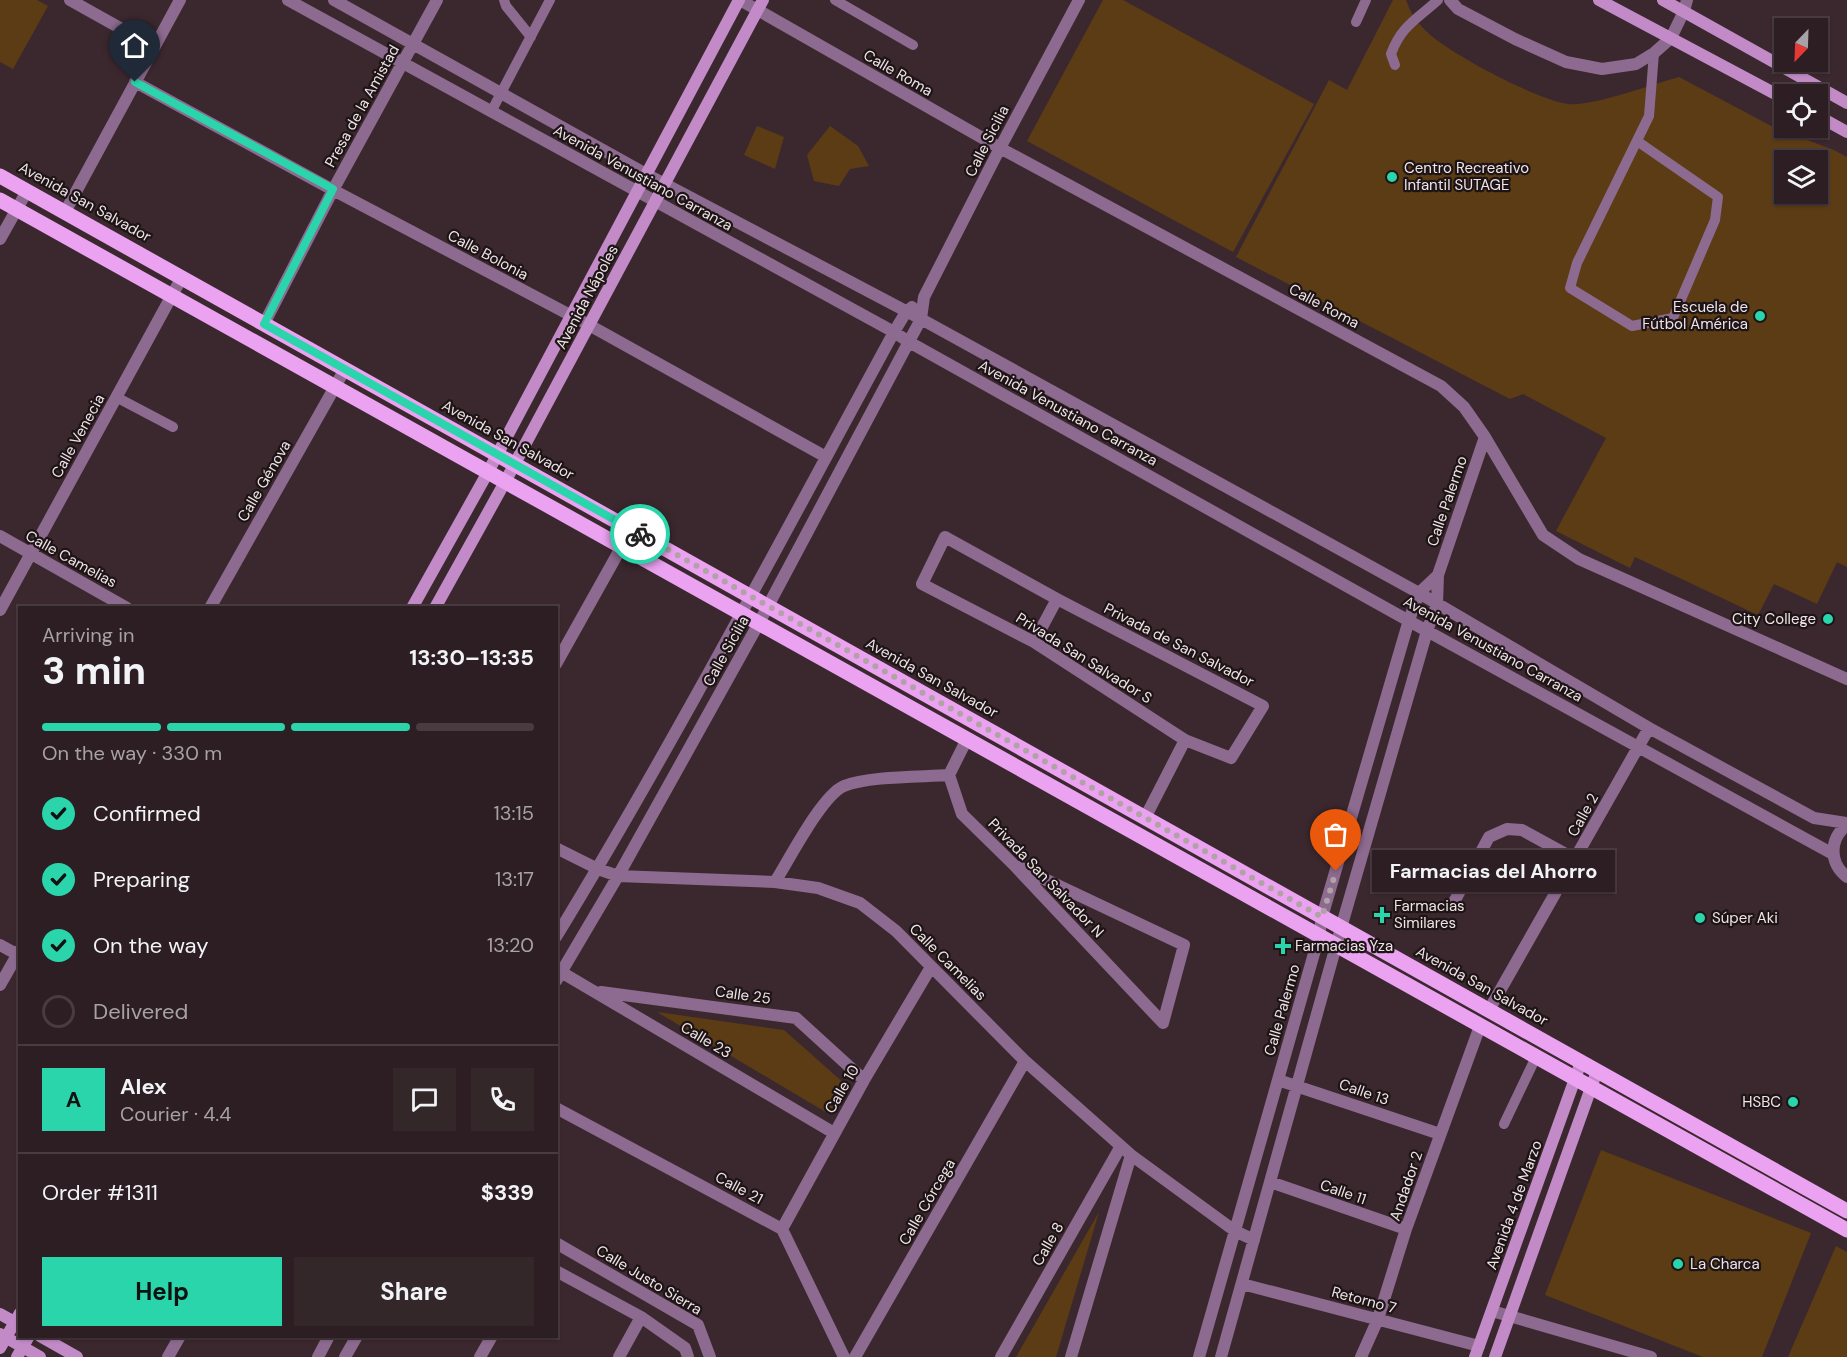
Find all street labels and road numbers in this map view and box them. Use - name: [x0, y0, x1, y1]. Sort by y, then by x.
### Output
- street label: Presa de la Amistad: [320, 41, 404, 171]
- street label: Calle Roma: [860, 45, 936, 101]
- street label: Calle Sicilia: [960, 102, 1014, 180]
- street label: Avenida Venustiano Carranza: [550, 120, 736, 236]
- street label: Avenida San Salvador: [15, 157, 155, 247]
- street label: Calle Bolonia: [444, 225, 532, 285]
- street label: Avenida Nápoles: [551, 241, 623, 353]
- street label: Calle Roma: [1285, 279, 1363, 333]
- street label: Avenida Venustiano Carranza: [975, 355, 1161, 471]
- street label: Calle Venecia: [47, 390, 109, 482]
- street label: Avenida San Salvador: [438, 395, 578, 485]
- street label: Calle Génova: [233, 437, 295, 525]
- street label: Calle Palermo: [1422, 453, 1472, 549]
- street label: Calle Camelias: [22, 526, 120, 592]
- street label: Avenida Venustiano Carranza: [1400, 591, 1586, 707]
- street label: Privada de San Salvador: [1100, 598, 1258, 692]
- street label: Privada San Salvador S: [1012, 608, 1156, 708]
- street label: Calle Sicilia: [698, 612, 754, 690]
- street label: Avenida San Salvador: [862, 633, 1002, 723]
- street label: Calle 2: [1563, 790, 1603, 840]
- street label: Privada San Salvador N: [984, 814, 1108, 942]
- street label: Calle Camelias: [905, 919, 991, 1005]
- street label: Avenida San Salvador: [1412, 941, 1552, 1031]
- street label: Calle Palermo: [1259, 962, 1305, 1058]
- street label: Calle 25: [714, 981, 772, 1009]
- street label: Calle 23: [677, 1017, 735, 1063]
- street label: Calle 10: [820, 1061, 864, 1117]
- street label: Calle 13: [1336, 1074, 1392, 1110]
- street label: Avenida 4 de Marzo: [1481, 1138, 1547, 1272]
- street label: Andador 2: [1385, 1148, 1427, 1224]
- street label: Calle Córcega: [894, 1155, 960, 1249]
- street label: Calle 21: [712, 1167, 766, 1209]
- street label: Calle 11: [1317, 1175, 1369, 1209]
- street label: Calle 8: [1028, 1219, 1068, 1269]
- street label: Calle Justo Sierra: [592, 1241, 706, 1319]
- street label: Retorno 7: [1329, 1282, 1399, 1318]

